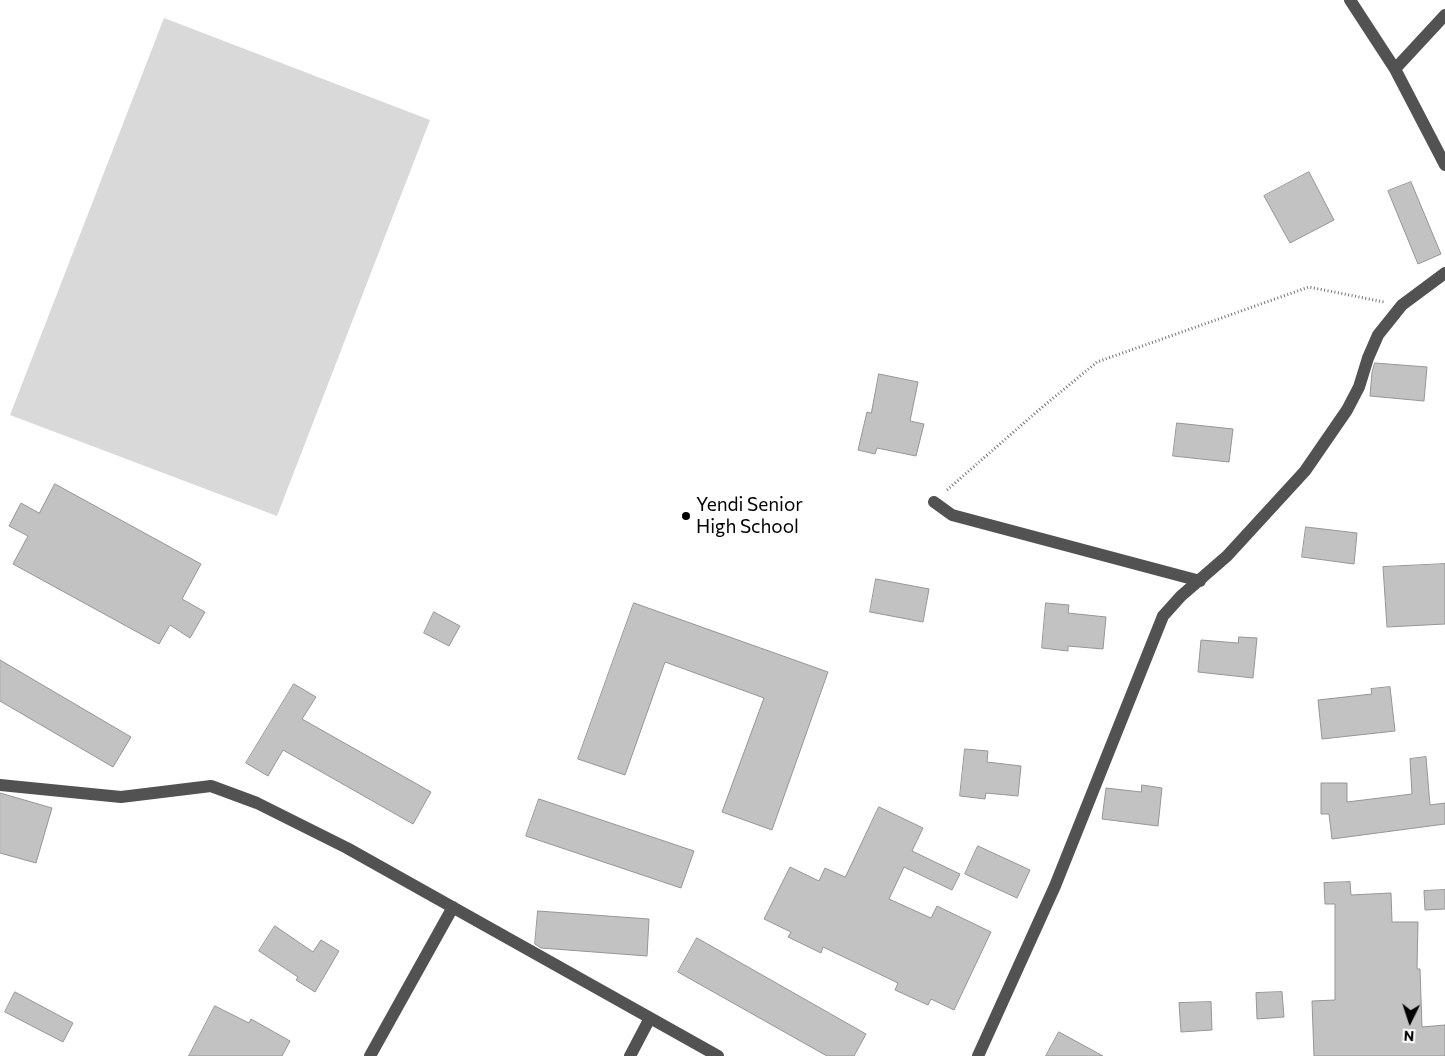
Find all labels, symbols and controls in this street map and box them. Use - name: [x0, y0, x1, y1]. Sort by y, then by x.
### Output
- place label: Yendi Senior High School: [696, 494, 803, 538]
- marker: Yendi Senior High School: [680, 510, 692, 522]
- north arrow: [1385, 996, 1435, 1046]
- text: N: [1403, 1028, 1415, 1045]

